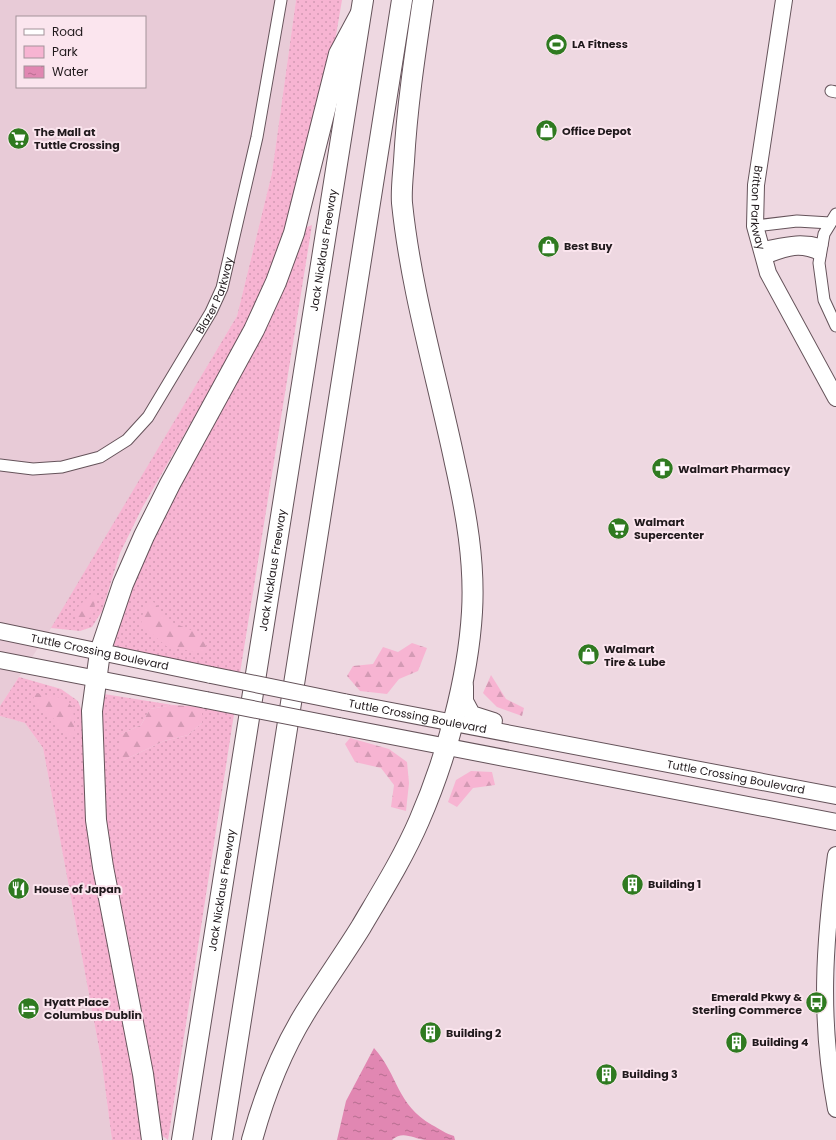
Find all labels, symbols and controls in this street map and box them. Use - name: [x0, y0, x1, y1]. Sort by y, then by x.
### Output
- legend: [16, 16, 146, 88]
- text: Road: [52, 23, 83, 40]
- sports icon: LA Fitness: [544, 31, 570, 57]
- place label: LA Fitness: [572, 36, 628, 52]
- text: Park: [52, 43, 79, 60]
- text: Water: [52, 63, 89, 80]
- shop icon: Office Depot: [534, 118, 560, 144]
- place label: Office Depot: [562, 123, 632, 139]
- place label: The Mall at Tuttle Crossing: [34, 124, 120, 153]
- supermarket icon: The Mall at Tuttle Crossing: [6, 125, 32, 151]
- street label: Britton Parkway: [747, 164, 769, 252]
- street label: Jack Nicklaus Freeway: [306, 187, 341, 312]
- shop icon: Best Buy: [536, 233, 562, 259]
- place label: Best Buy: [564, 238, 613, 254]
- street label: Blazer Parkway: [192, 255, 237, 337]
- pharmacy icon: Walmart Pharmacy: [650, 456, 676, 482]
- place label: Walmart Pharmacy: [678, 461, 790, 477]
- street label: Jack Nicklaus Freeway: [255, 507, 290, 632]
- place label: Walmart Supercenter: [634, 514, 704, 543]
- supermarket icon: Walmart Supercenter: [606, 515, 632, 541]
- street label: Tuttle Crossing Boulevard: [30, 630, 170, 674]
- place label: Walmart Tire & Lube: [604, 641, 666, 670]
- shop icon: Walmart Tire & Lube: [575, 642, 601, 668]
- street label: Tuttle Crossing Boulevard: [347, 695, 488, 737]
- street label: Tuttle Crossing Boulevard: [665, 756, 806, 798]
- street label: Jack Nicklaus Freeway: [204, 827, 239, 952]
- building icon: Building 1: [619, 871, 645, 897]
- restaurant icon: House of Japan: [5, 876, 31, 902]
- place label: Building 1: [648, 876, 701, 892]
- place label: House of Japan: [34, 881, 121, 897]
- place label: Emerald Pkwy & Sterling Commerce: [692, 989, 802, 1018]
- bus stop icon: Emerald Pkwy & Sterling Commerce: [804, 990, 830, 1016]
- place label: Hyatt Place Columbus Dublin: [44, 994, 142, 1023]
- hotel icon: Hyatt Place Columbus Dublin: [15, 995, 41, 1021]
- building icon: Building 2: [417, 1020, 443, 1046]
- place label: Building 2: [446, 1025, 501, 1041]
- building icon: Building 4: [724, 1029, 750, 1055]
- place label: Building 4: [752, 1034, 809, 1050]
- building icon: Building 3: [593, 1061, 619, 1087]
- place label: Building 3: [622, 1066, 678, 1082]

